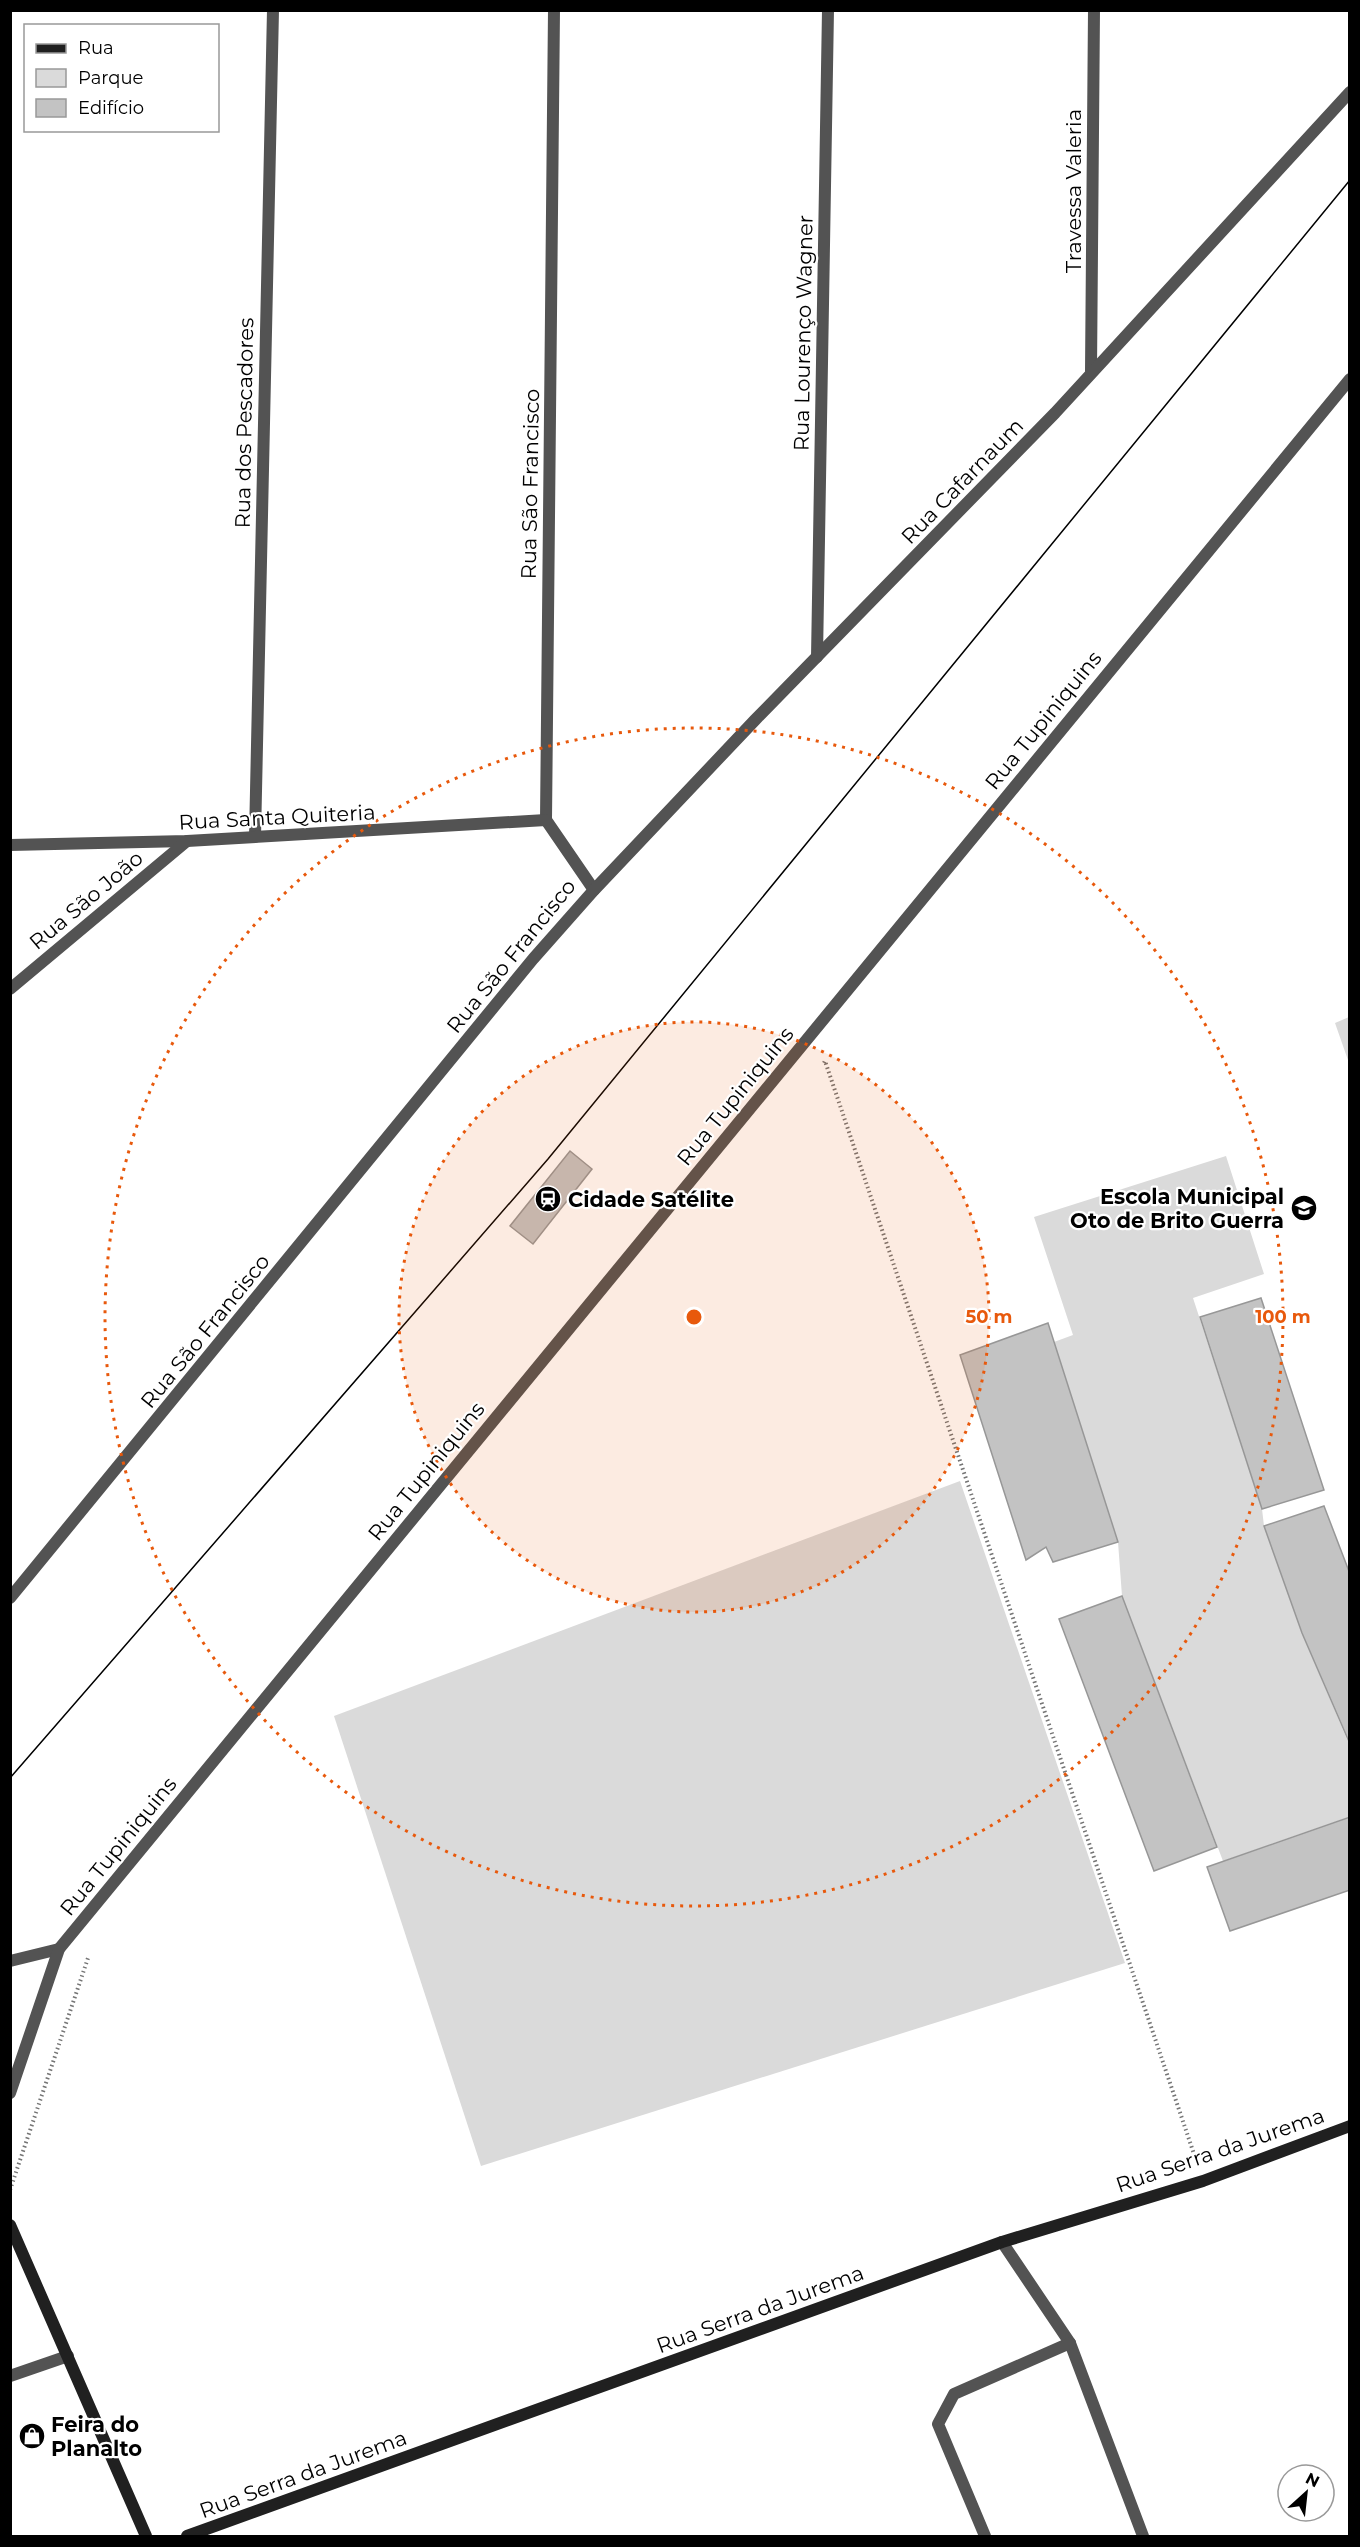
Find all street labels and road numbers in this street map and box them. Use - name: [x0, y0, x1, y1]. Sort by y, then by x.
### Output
- street label: Travessa Valeria: [1061, 109, 1086, 273]
- street label: Rua Lourenço Wagner: [788, 215, 818, 451]
- street label: Rua dos Pescadores: [230, 317, 258, 529]
- street label: Rua São Francisco: [516, 388, 544, 580]
- street label: Rua Cafarnaum: [896, 413, 1028, 549]
- street label: Rua Tupiniquins: [979, 646, 1107, 794]
- street label: Rua Santa Quiteria: [178, 799, 376, 835]
- street label: Rua São João: [24, 845, 148, 955]
- street label: Rua São Francisco: [441, 874, 581, 1038]
- street label: Rua Tupiniquins: [671, 1022, 799, 1170]
- street label: Rua São Francisco: [135, 1249, 275, 1413]
- street label: Rua Tupiniquins: [362, 1397, 490, 1545]
- street label: Rua Tupiniquins: [54, 1772, 182, 1920]
- street label: Rua Serra da Jurema: [1112, 2103, 1328, 2197]
- street label: Rua Serra da Jurema: [653, 2260, 867, 2358]
- street label: Rua Serra da Jurema: [196, 2425, 410, 2523]

